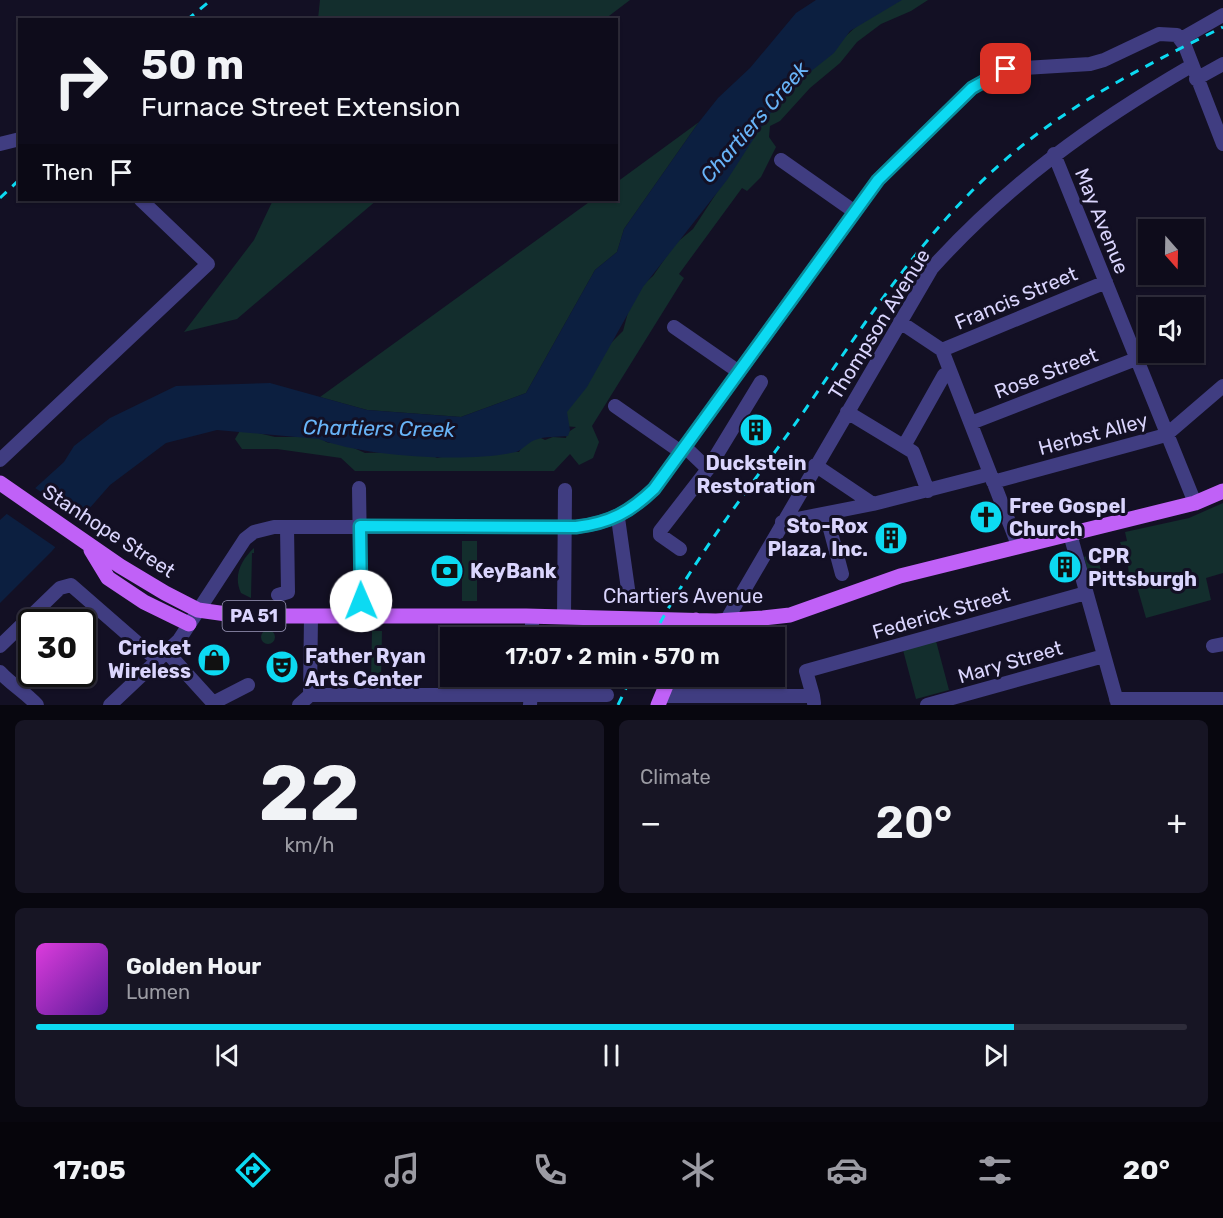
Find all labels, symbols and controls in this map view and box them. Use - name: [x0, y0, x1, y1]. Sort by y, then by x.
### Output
- text: 50 m: [141, 40, 244, 90]
- icon: right: [42, 42, 120, 120]
- pin: [980, 43, 1031, 94]
- icon: arrive: [989, 52, 1022, 85]
- water label: Chartiers Creek: [695, 56, 814, 188]
- text: Furnace Street Extension: [141, 91, 461, 123]
- icon: arrive: [105, 156, 138, 189]
- text: Then: [42, 159, 93, 186]
- street label: May Avenue: [1070, 165, 1134, 277]
- north arrow: [1138, 219, 1204, 285]
- map controls: [1138, 219, 1204, 363]
- street label: Thompson Avenue: [823, 244, 935, 404]
- street label: Francis Street: [951, 261, 1081, 335]
- button: sound: [1138, 297, 1204, 363]
- street label: Rose Street: [991, 342, 1101, 404]
- street label: Herbst Alley: [1036, 408, 1150, 460]
- building icon: Duckstein Restoration: [738, 412, 774, 448]
- water label: Chartiers Creek: [303, 414, 456, 442]
- place label: Duckstein Restoration: [697, 451, 815, 498]
- street label: Stanhope Street: [38, 479, 180, 583]
- place label: Free Gospel Church: [1009, 494, 1126, 541]
- church icon: Free Gospel Church: [968, 499, 1004, 535]
- place label: Sto-Rox Plaza, Inc.: [767, 514, 868, 561]
- building icon: Sto-Rox Plaza, Inc.: [873, 520, 909, 556]
- place label: CPR Pittsburgh: [1088, 544, 1197, 591]
- building icon: CPR Pittsburgh: [1047, 549, 1083, 585]
- bank icon: KeyBank: [429, 553, 465, 589]
- place label: KeyBank: [470, 559, 557, 583]
- position arrow: [329, 569, 393, 633]
- street label: Federick Street: [869, 582, 1013, 644]
- street label: Chartiers Avenue: [603, 584, 763, 608]
- road number: PA 51: [222, 601, 286, 631]
- speed limit sign: 30: [18, 609, 96, 687]
- place label: Cricket Wireless: [108, 636, 191, 683]
- street label: Mary Street: [955, 636, 1065, 688]
- shop icon: Cricket Wireless: [196, 642, 232, 678]
- text: 17:07 · 2 min · 570 m: [505, 643, 720, 670]
- place label: Father Ryan Arts Center: [305, 644, 426, 691]
- theatre icon: Father Ryan Arts Center: [264, 649, 300, 685]
- text: 22: [259, 747, 360, 840]
- text: Climate: [640, 765, 711, 789]
- text: 20°: [876, 796, 952, 849]
- text: −: [640, 803, 661, 842]
- text: +: [1166, 803, 1187, 842]
- text: km/h: [285, 833, 334, 857]
- text: Golden Hour: [126, 953, 261, 980]
- text: Lumen: [126, 980, 190, 1004]
- icon: previous: [211, 1039, 244, 1072]
- icon: pause: [595, 1039, 628, 1072]
- icon: next: [979, 1039, 1012, 1072]
- icon: directions: [232, 1149, 274, 1191]
- icon: music: [381, 1149, 423, 1191]
- icon: phone: [529, 1149, 571, 1191]
- icon: climate: [677, 1149, 719, 1191]
- icon: car: [826, 1149, 868, 1191]
- icon: filters: [974, 1149, 1016, 1191]
- text: 17:05: [53, 1154, 126, 1186]
- text: 20°: [1123, 1154, 1170, 1186]

